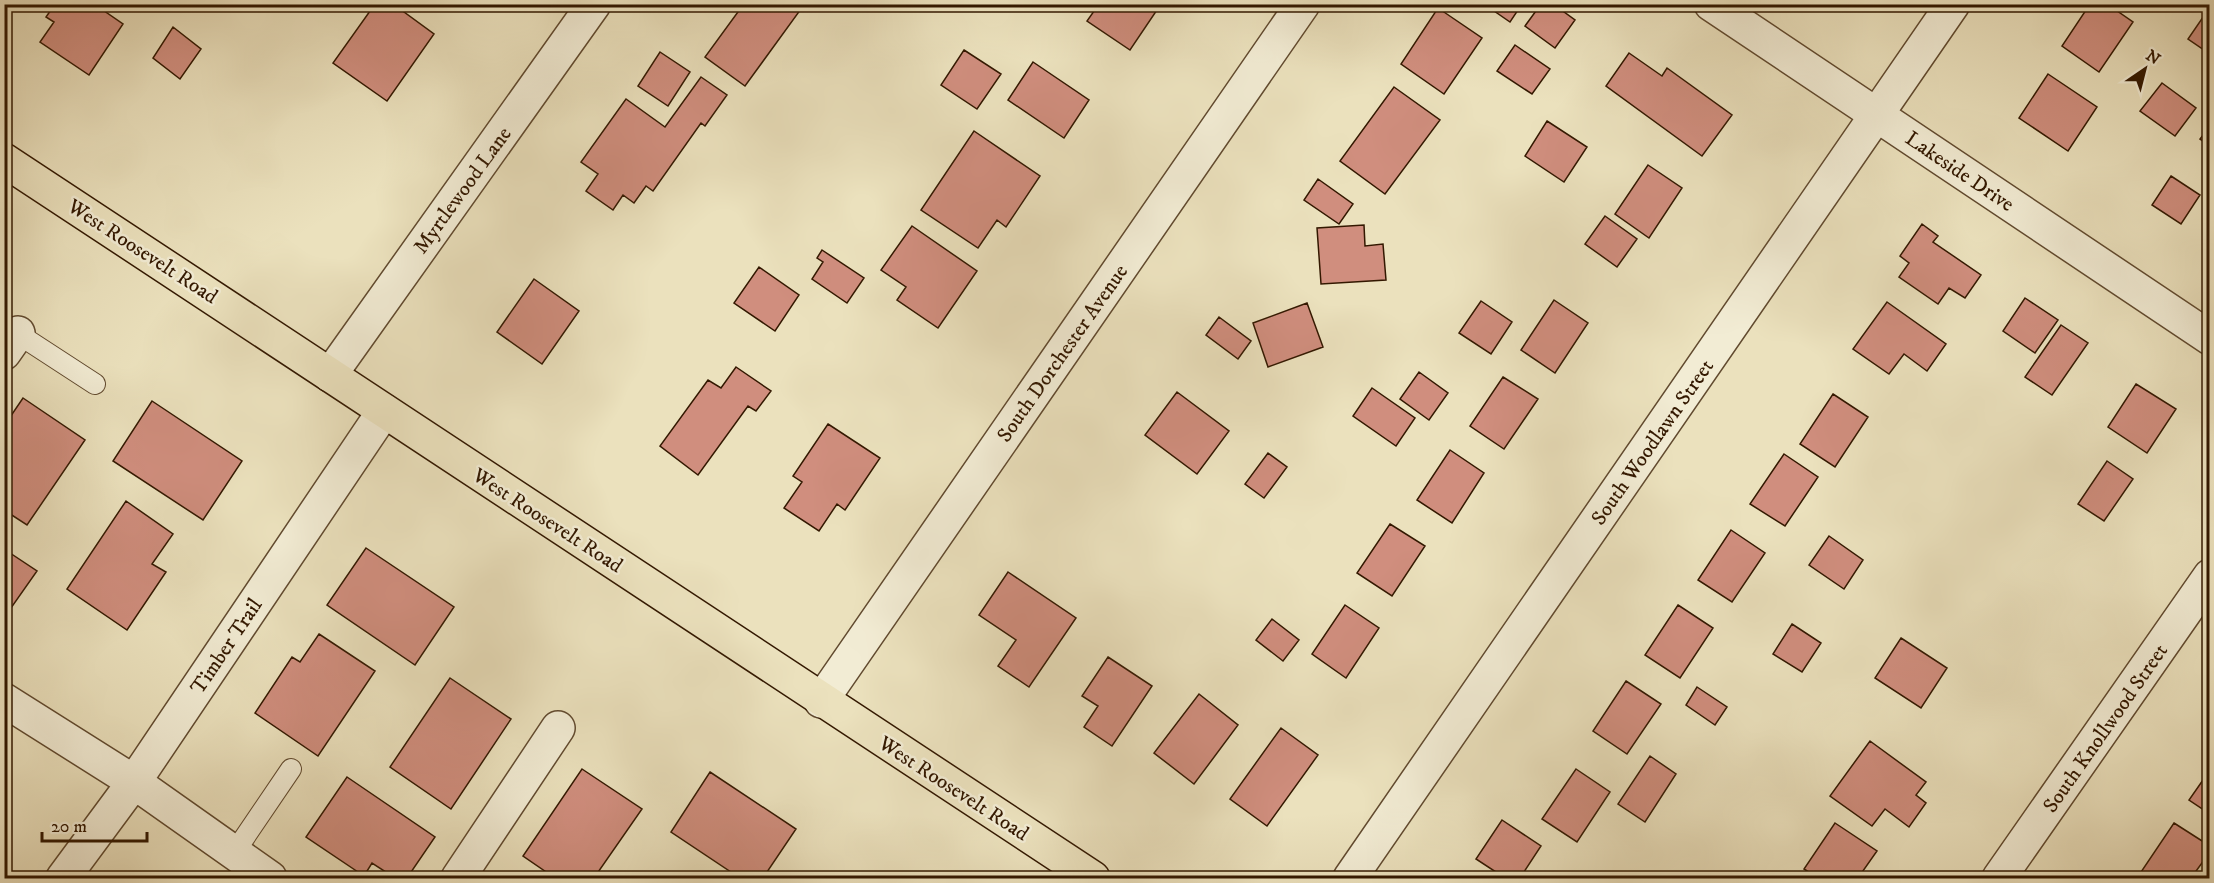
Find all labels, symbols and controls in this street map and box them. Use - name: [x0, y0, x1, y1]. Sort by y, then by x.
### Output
- north arrow: [2115, 39, 2175, 99]
- text: N: [2142, 46, 2164, 69]
- street label: Myrtlewood Lane: [408, 122, 518, 259]
- street label: Lakeside Drive: [1900, 126, 2019, 218]
- street label: West Roosevelt Road: [62, 193, 223, 310]
- street label: South Dorchester Avenue: [992, 259, 1134, 448]
- street label: South Woodlawn Street: [1586, 354, 1720, 530]
- street label: West Roosevelt Road: [467, 462, 628, 579]
- street label: Timber Trail: [185, 593, 269, 699]
- street label: South Knollwood Street: [2038, 639, 2174, 818]
- street label: West Roosevelt Road: [873, 730, 1034, 847]
- scale bar: [42, 805, 147, 843]
- text: 20 m: [51, 816, 87, 838]

